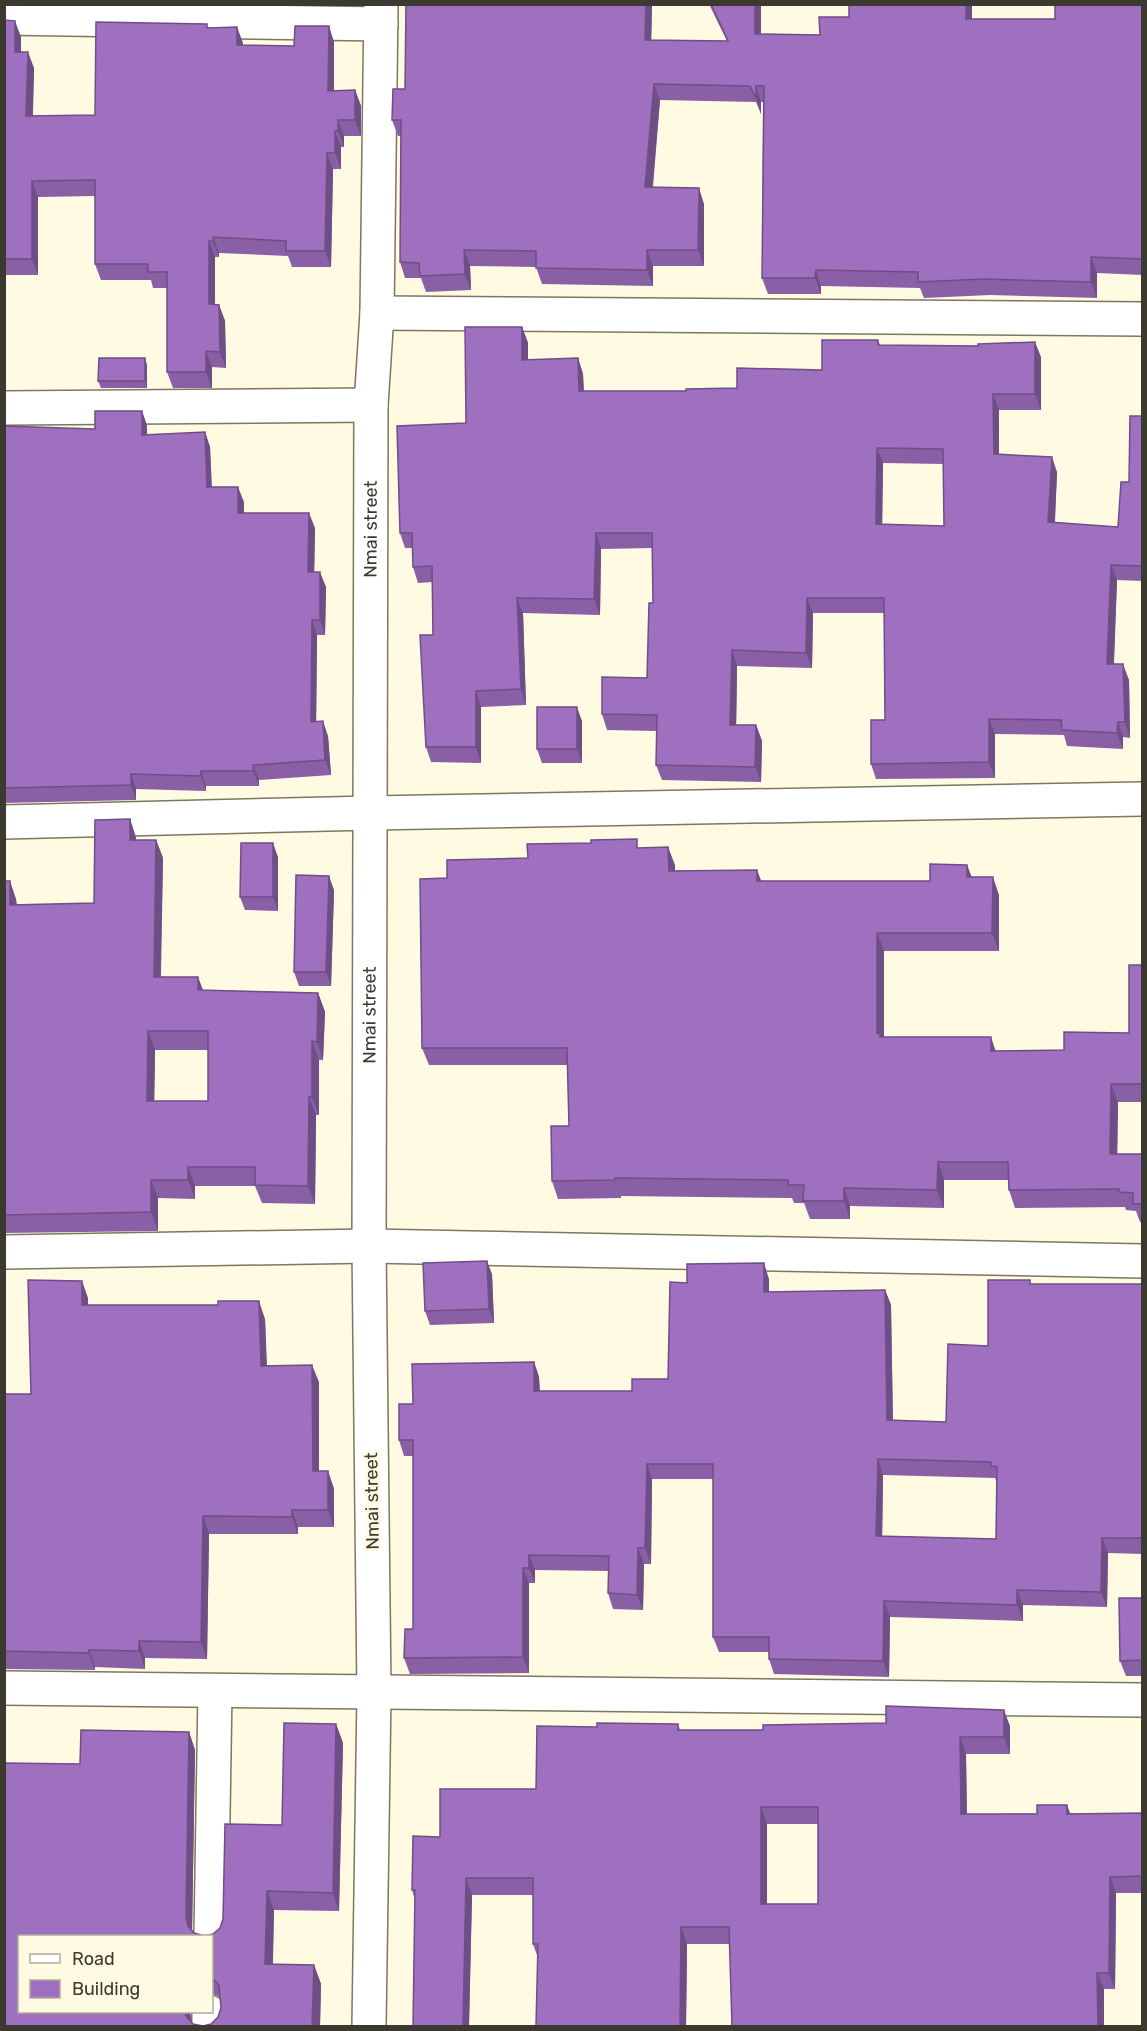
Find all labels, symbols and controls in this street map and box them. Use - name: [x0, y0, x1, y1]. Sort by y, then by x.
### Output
- street label: Nmai street: [360, 480, 382, 578]
- street label: Nmai street: [358, 966, 381, 1064]
- street label: Nmai street: [360, 1452, 384, 1550]
- legend: [18, 1935, 213, 2013]
- text: Road: [72, 1948, 115, 1970]
- text: Building: [72, 1978, 140, 2000]

